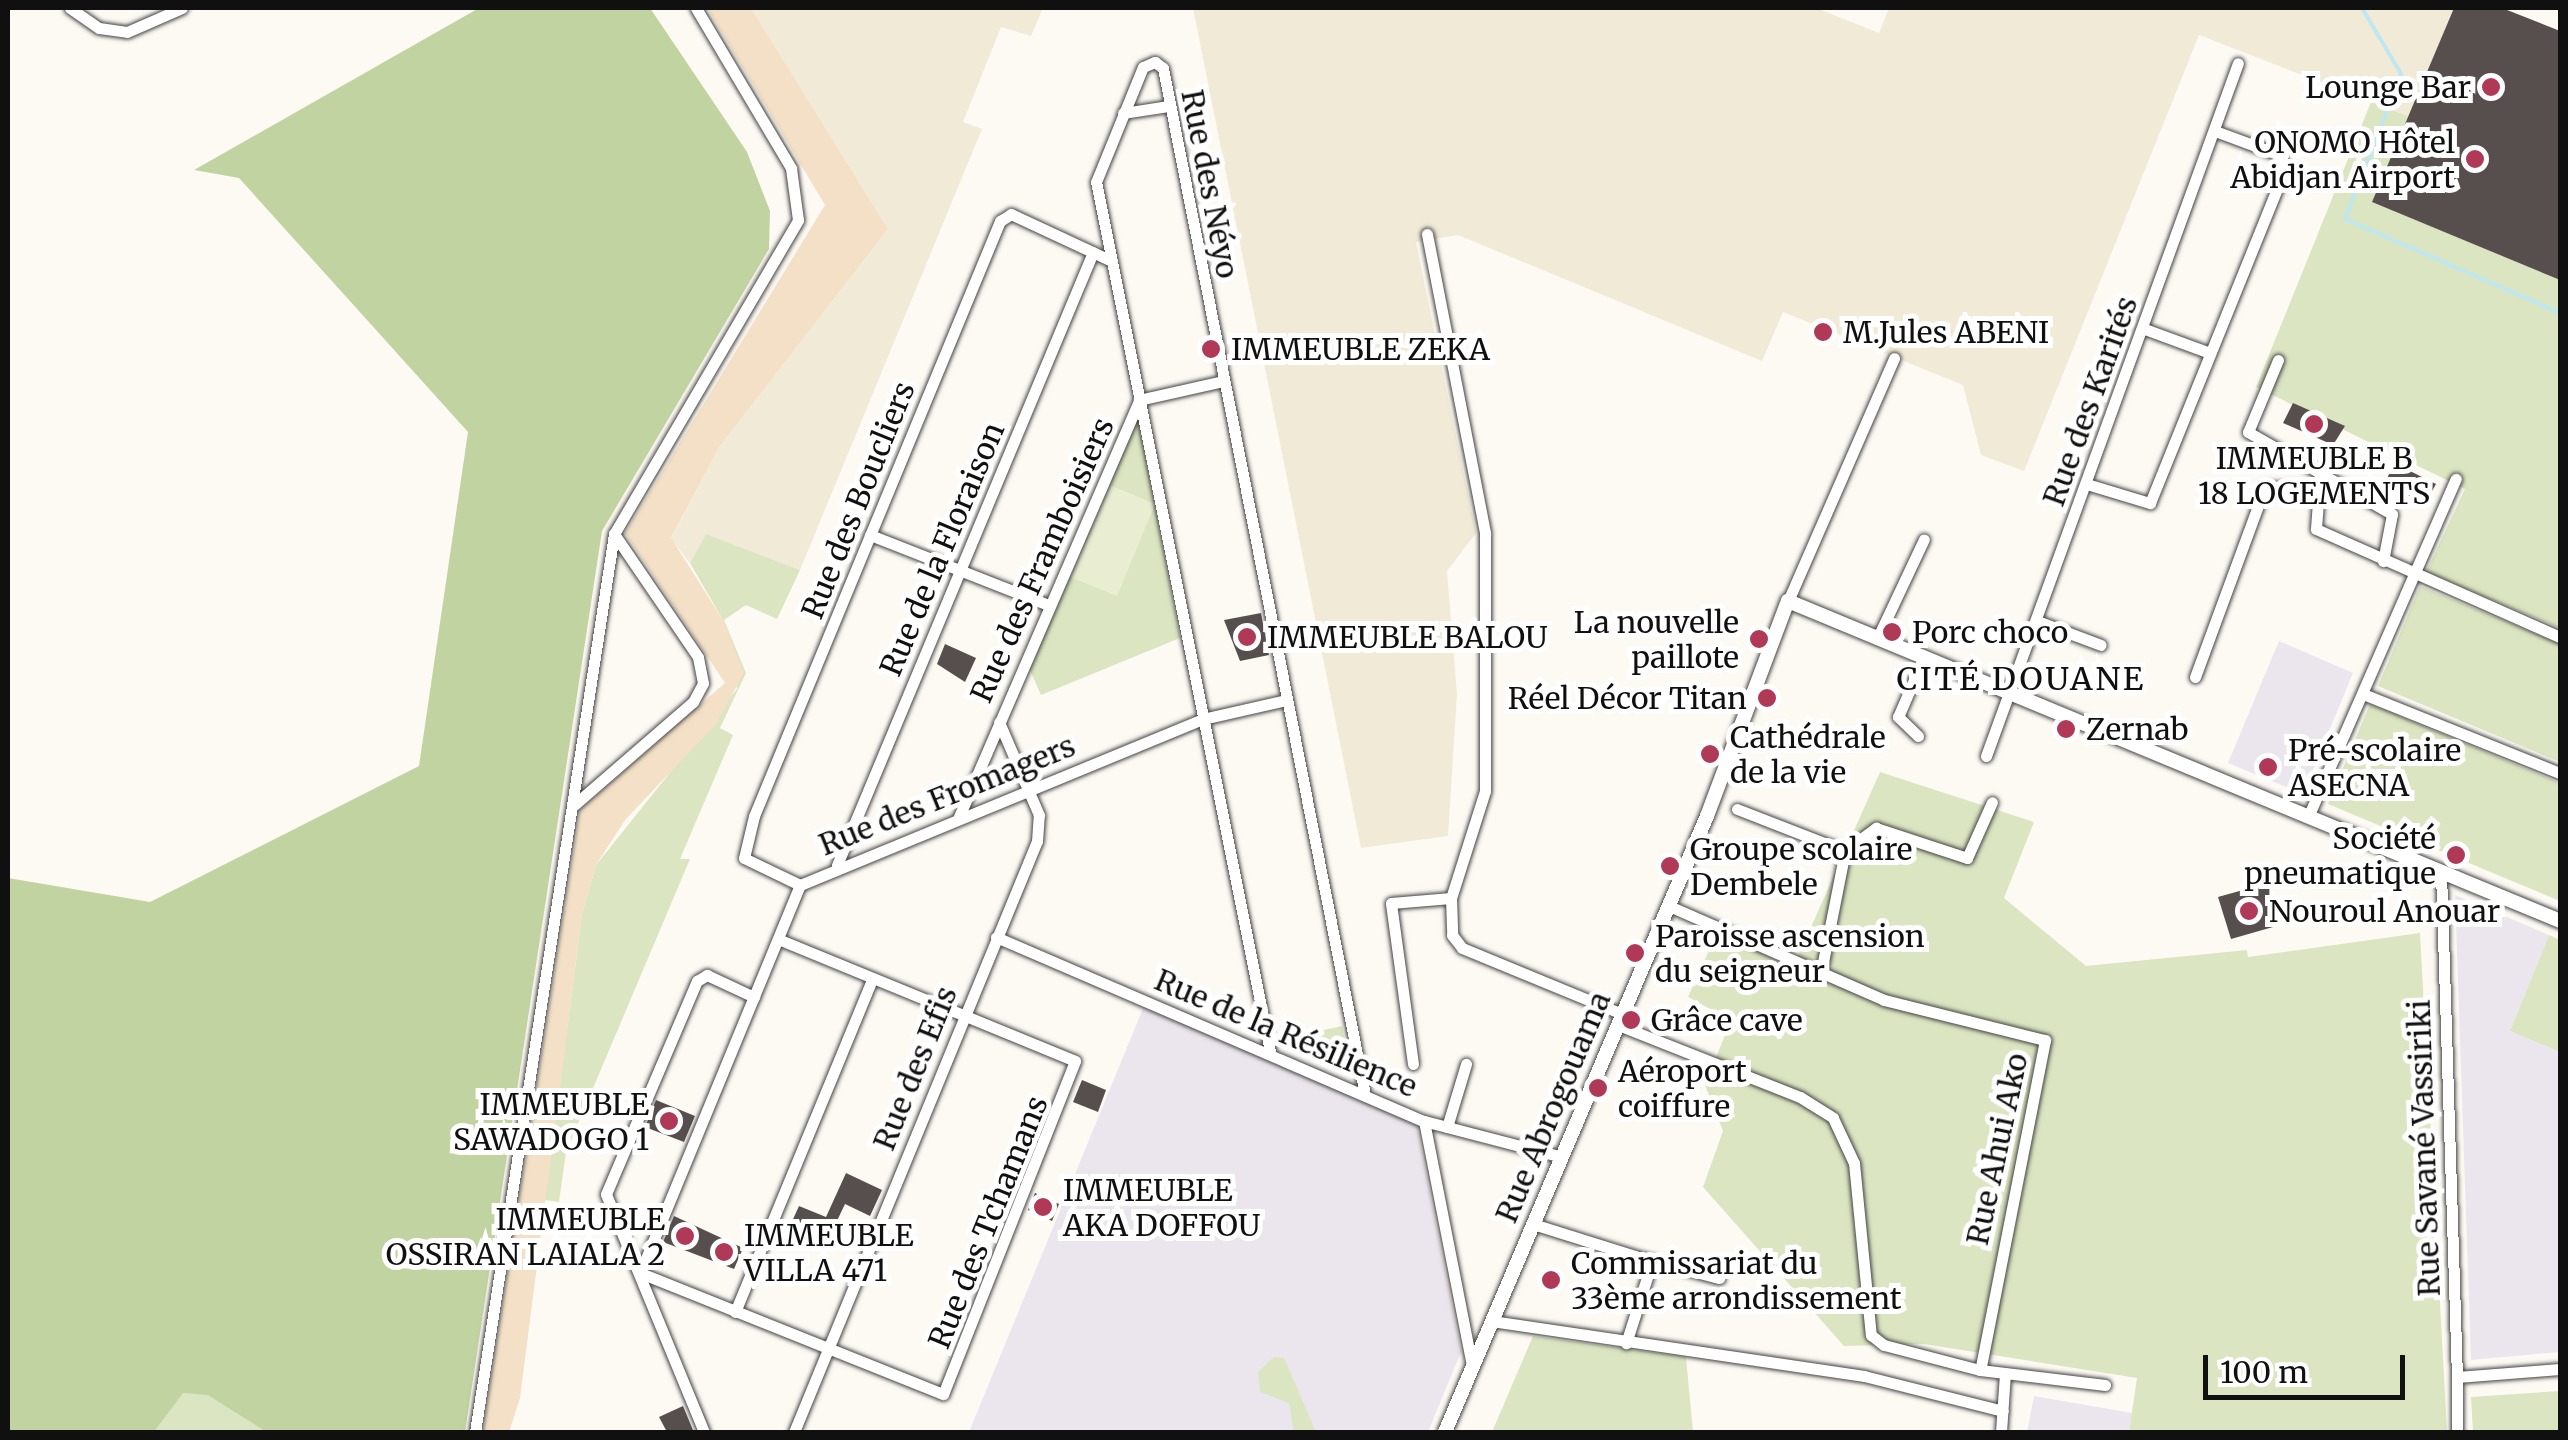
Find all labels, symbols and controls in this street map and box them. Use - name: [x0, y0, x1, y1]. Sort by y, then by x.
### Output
- place label: Lounge Bar: [2305, 69, 2471, 105]
- marker: Lounge Bar: [2480, 76, 2502, 98]
- street label: Rue des Néyo: [1174, 87, 1246, 281]
- place label: ONOMO Hôtel Abidjan Airport: [2230, 124, 2455, 194]
- marker: ONOMO Hôtel Abidjan Airport: [2464, 148, 2486, 170]
- street label: Rue des Karités: [2035, 291, 2145, 511]
- place label: M.Jules ABENI: [1843, 314, 2049, 350]
- marker: M.Jules ABENI: [1812, 321, 1834, 343]
- place label: IMMEUBLE ZEKA: [1231, 331, 1490, 367]
- marker: IMMEUBLE ZEKA: [1200, 338, 1222, 360]
- street label: Rue des Boucliers: [794, 376, 922, 624]
- street label: Rue des Framboisiers: [963, 412, 1121, 708]
- marker: IMMEUBLE B 18 LOGEMENTS: [2303, 413, 2325, 435]
- street label: Rue de la Floraison: [872, 417, 1012, 681]
- place label: IMMEUBLE B 18 LOGEMENTS: [2198, 440, 2430, 510]
- place label: La nouvelle paillote: [1574, 604, 1739, 674]
- place label: Porc choco: [1912, 614, 2068, 650]
- place label: IMMEUBLE BALOU: [1267, 619, 1547, 655]
- marker: Porc choco: [1881, 621, 1903, 643]
- marker: IMMEUBLE BALOU: [1236, 626, 1258, 648]
- marker: La nouvelle paillote: [1748, 628, 1770, 650]
- district label: CITÉ DOUANE: [1896, 660, 2146, 698]
- place label: Réel Décor Titan: [1508, 680, 1747, 716]
- marker: Réel Décor Titan: [1756, 687, 1778, 709]
- place label: Zernab: [2086, 711, 2188, 747]
- marker: Zernab: [2055, 718, 2077, 740]
- place label: Cathédrale de la vie: [1730, 719, 1886, 790]
- street label: Rue des Fromagers: [814, 727, 1080, 863]
- place label: Pré-scolaire ASECNA: [2288, 732, 2461, 802]
- marker: Cathédrale de la vie: [1699, 743, 1721, 765]
- marker: Pré-scolaire ASECNA: [2257, 756, 2279, 778]
- place label: Société pneumatique: [2244, 820, 2436, 890]
- place label: Groupe scolaire Dembele: [1690, 831, 1912, 902]
- marker: Société pneumatique: [2445, 844, 2467, 866]
- marker: Groupe scolaire Dembele: [1659, 855, 1681, 877]
- place label: Nouroul Anouar: [2269, 893, 2500, 929]
- marker: Nouroul Anouar: [2238, 900, 2260, 922]
- place label: Paroisse ascension du seigneur: [1655, 918, 1925, 988]
- marker: Paroisse ascension du seigneur: [1624, 942, 1646, 964]
- street label: Rue de la Résilience: [1150, 962, 1422, 1104]
- street label: Rue des Efis: [866, 981, 964, 1155]
- street label: Rue Abrogouama: [1488, 986, 1618, 1228]
- street label: Rue Savané Vassiriki: [2401, 999, 2447, 1297]
- place label: Grâce cave: [1651, 1002, 1803, 1038]
- marker: Grâce cave: [1620, 1009, 1642, 1031]
- street label: Rue Ahui Ako: [1959, 1050, 2035, 1248]
- place label: Aéroport coiffure: [1618, 1053, 1747, 1124]
- marker: Aéroport coiffure: [1587, 1077, 1609, 1099]
- place label: IMMEUBLE SAWADOGO 1: [453, 1086, 649, 1156]
- street label: Rue des Tchamans: [921, 1091, 1055, 1353]
- marker: IMMEUBLE SAWADOGO 1: [658, 1110, 680, 1132]
- place label: IMMEUBLE AKA DOFFOU: [1063, 1172, 1260, 1242]
- marker: IMMEUBLE AKA DOFFOU: [1032, 1196, 1054, 1218]
- place label: IMMEUBLE OSSIRAN LAIALA 2: [386, 1201, 665, 1272]
- place label: IMMEUBLE VILLA 471: [744, 1217, 913, 1288]
- marker: IMMEUBLE OSSIRAN LAIALA 2: [674, 1225, 696, 1247]
- marker: IMMEUBLE VILLA 471: [713, 1241, 735, 1263]
- place label: Commissariat du 33ème arrondissement: [1571, 1245, 1901, 1316]
- marker: Commissariat du 33ème arrondissement: [1540, 1269, 1562, 1291]
- scale bar: [2208, 1335, 2410, 1397]
- text: 100 m: [2220, 1353, 2308, 1391]

